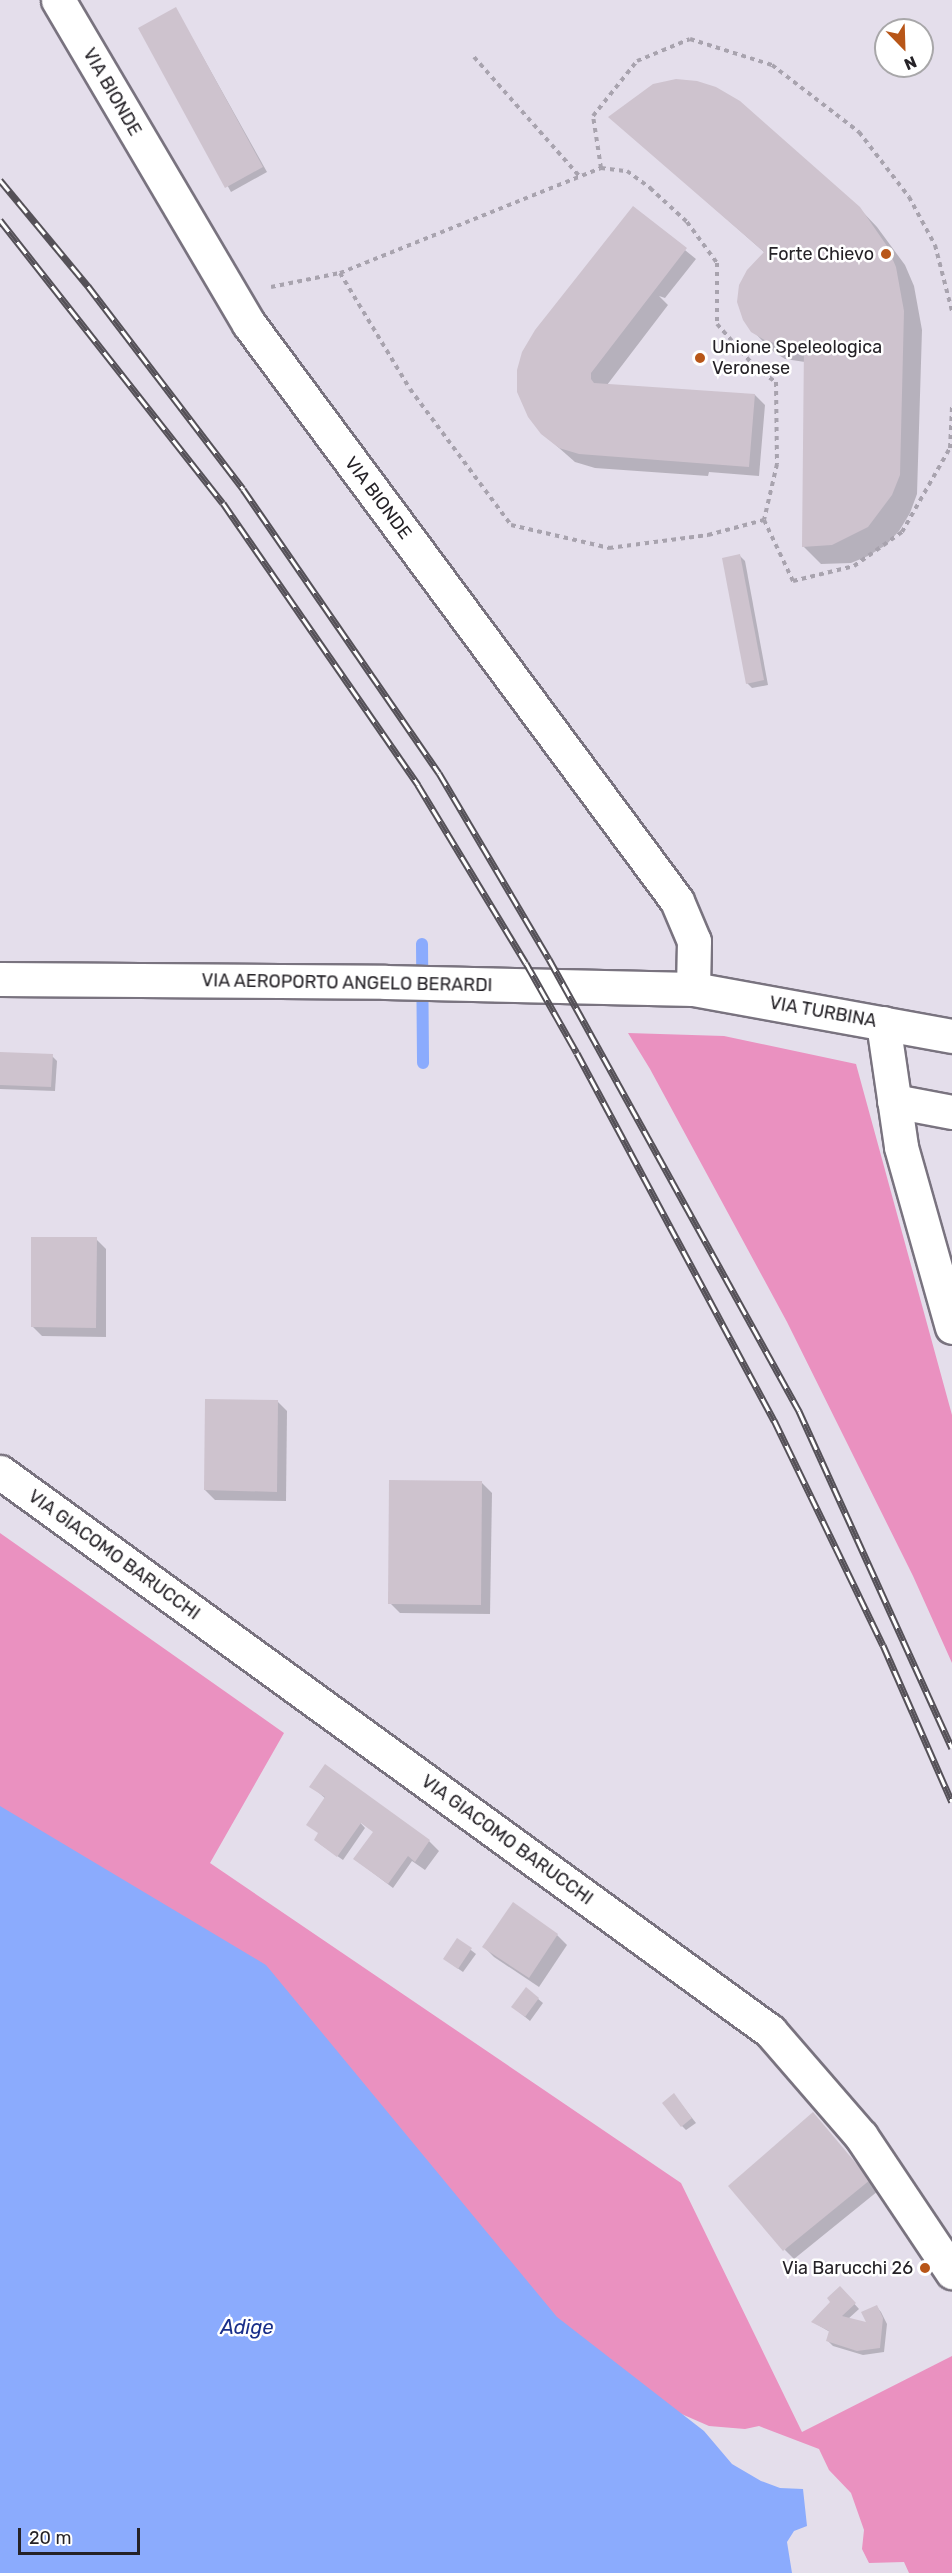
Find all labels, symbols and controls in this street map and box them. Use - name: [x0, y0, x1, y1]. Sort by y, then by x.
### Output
- north arrow: [874, 18, 934, 78]
- street label: VIA BIONDE: [78, 44, 146, 140]
- text: N: [901, 52, 919, 74]
- place label: Forte Chievo: [768, 243, 874, 265]
- marker: Forte Chievo: [879, 247, 893, 261]
- place label: Unione Speleologica Veronese: [712, 337, 882, 380]
- marker: Unione Speleologica Veronese: [693, 351, 707, 365]
- street label: VIA BIONDE: [340, 452, 416, 544]
- street label: VIA AEROPORTO ANGELO BERARDI: [201, 970, 493, 996]
- street label: VIA TURBINA: [767, 992, 879, 1032]
- street label: VIA GIACOMO BARUCCHI: [24, 1485, 204, 1625]
- street label: VIA GIACOMO BARUCCHI: [417, 1770, 597, 1910]
- place label: Via Barucchi 26: [782, 2257, 913, 2279]
- marker: Via Barucchi 26: [918, 2261, 932, 2275]
- water label: Adige: [220, 2315, 274, 2339]
- scale bar: [21, 2516, 142, 2554]
- text: 20 m: [29, 2527, 71, 2549]

